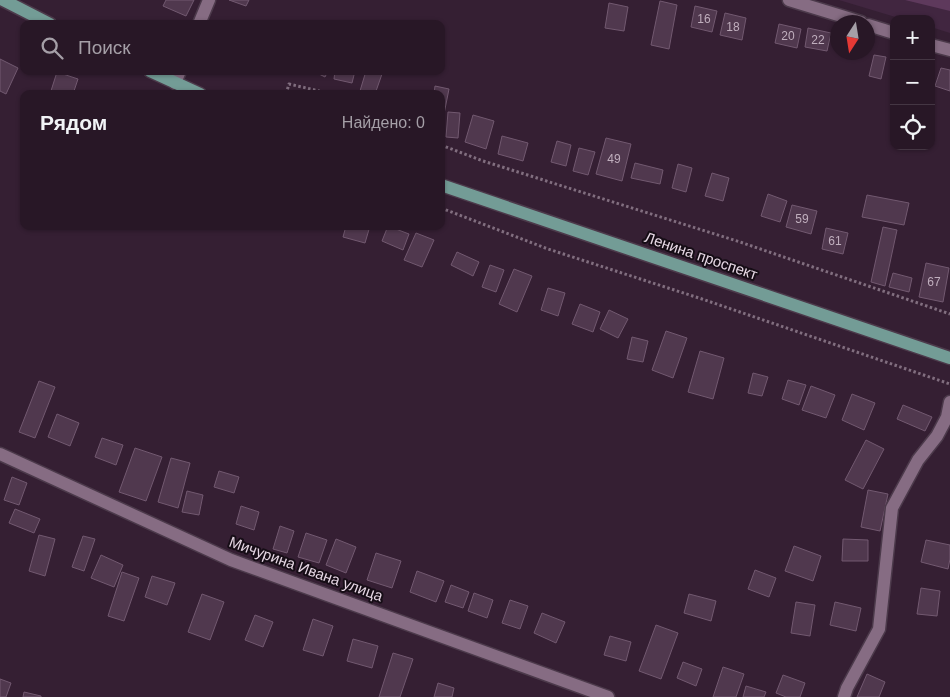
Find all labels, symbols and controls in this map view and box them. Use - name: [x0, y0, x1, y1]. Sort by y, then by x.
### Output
- house number: 16: [697, 12, 711, 26]
- north arrow: [830, 15, 875, 60]
- map controls: [890, 15, 935, 150]
- button: +: [890, 15, 935, 60]
- search box: [20, 20, 445, 75]
- house number: 18: [726, 20, 740, 34]
- house number: 20: [781, 29, 795, 43]
- house number: 22: [811, 33, 825, 47]
- icon: search: [38, 34, 66, 62]
- text: Поиск: [78, 37, 131, 58]
- button: −: [890, 60, 935, 105]
- button: locate: [890, 105, 935, 150]
- text: Рядом: [40, 111, 107, 134]
- text: Найдено: 0: [342, 114, 425, 131]
- house number: 49: [607, 152, 621, 166]
- house number: 59: [795, 212, 809, 226]
- street label: Ленина проспект: [643, 228, 760, 283]
- house number: 61: [828, 234, 842, 248]
- house number: 67: [927, 275, 941, 289]
- street label: Мичурина Ивана улица: [227, 533, 386, 605]

